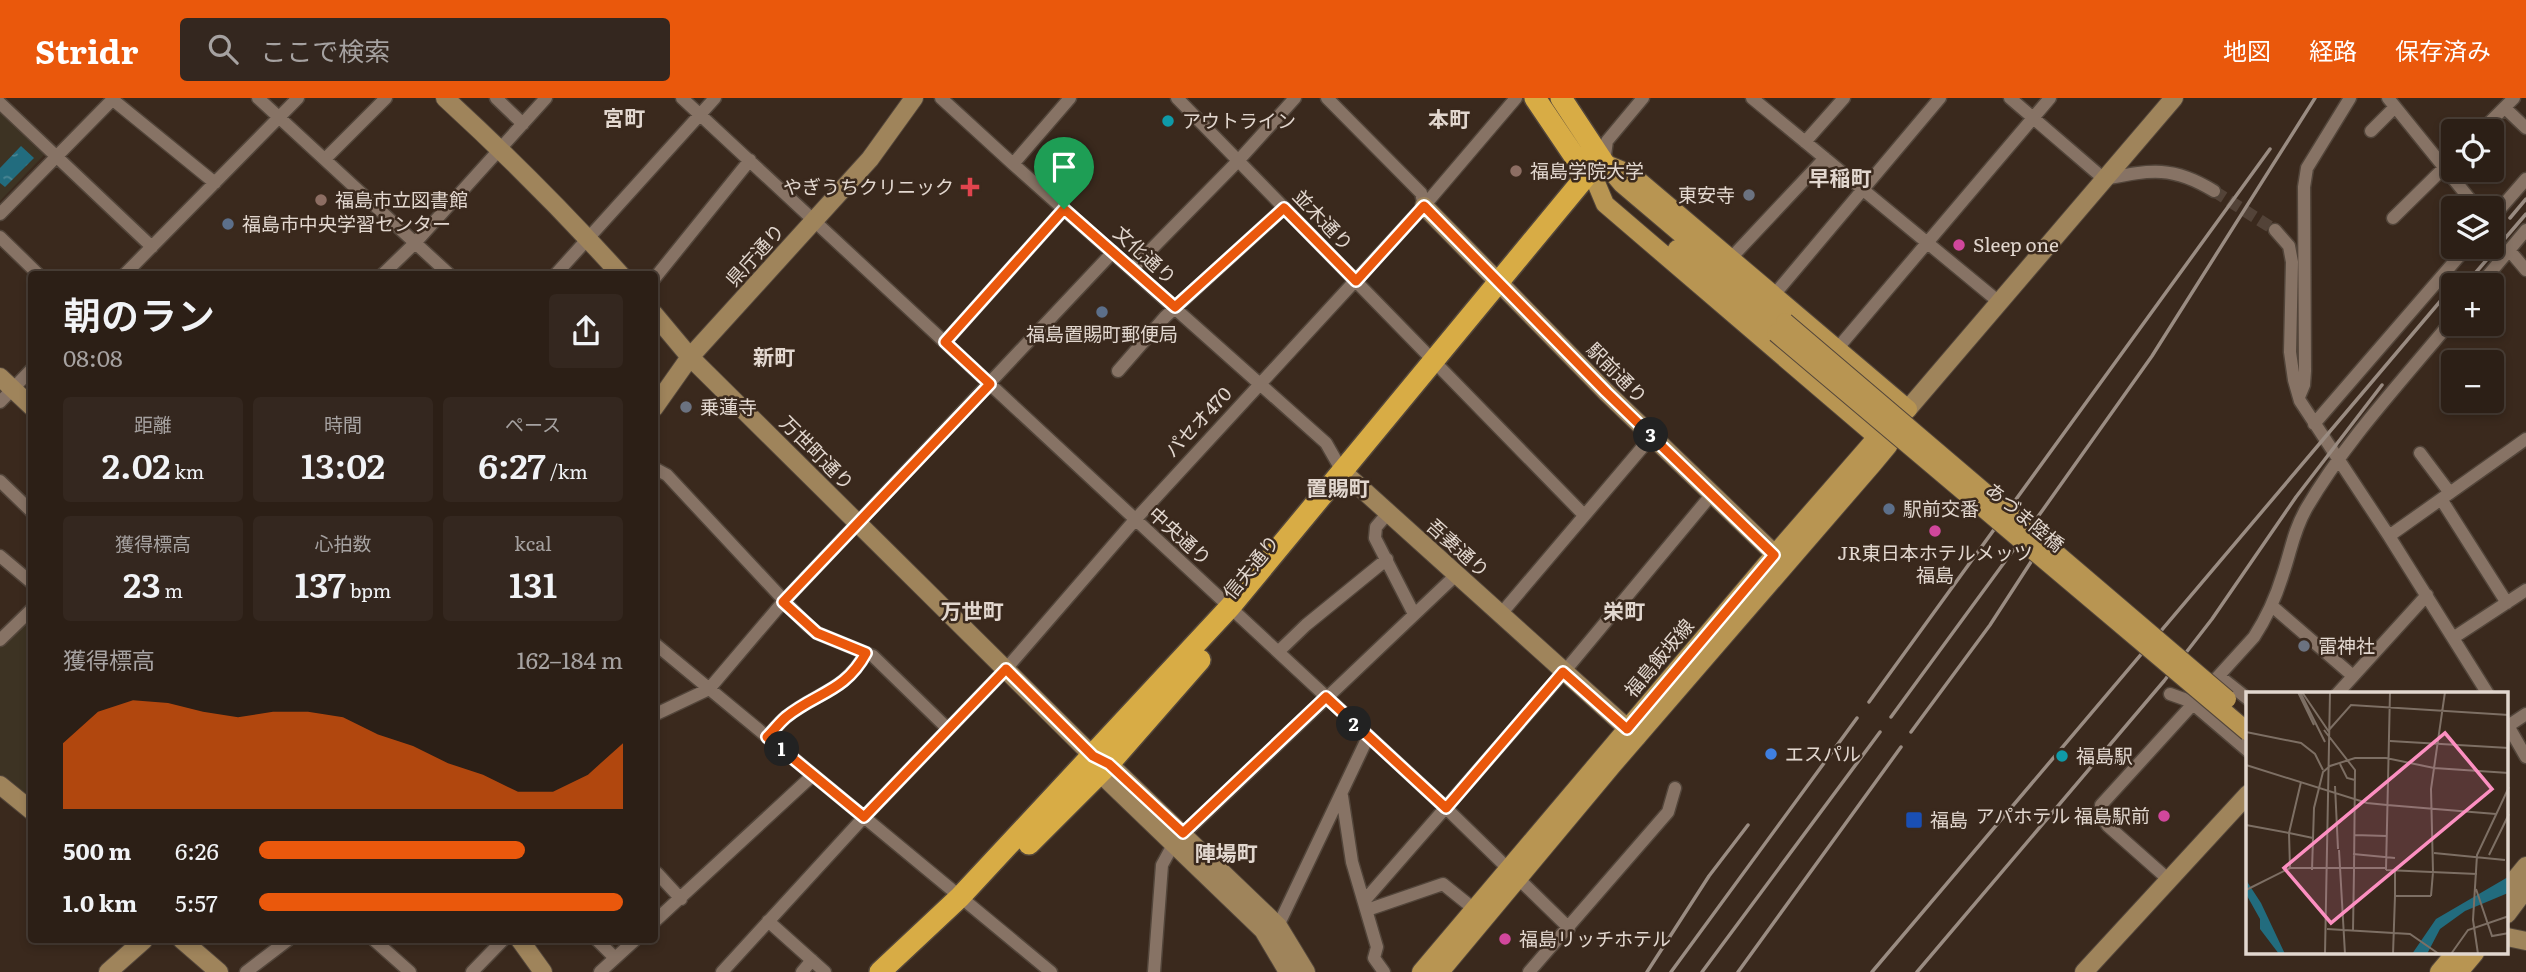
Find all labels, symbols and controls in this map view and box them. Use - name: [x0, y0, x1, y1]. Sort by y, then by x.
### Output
- search box: [180, 18, 670, 81]
- text: Stridr: [35, 25, 138, 74]
- icon: search: [204, 30, 242, 68]
- text: ここで検索: [260, 30, 390, 69]
- text: 地図: [2223, 32, 2271, 67]
- text: 経路: [2309, 32, 2357, 67]
- text: 保存済み: [2395, 32, 2491, 67]
- district label: 宮町: [603, 101, 645, 132]
- district label: 本町: [1428, 102, 1470, 133]
- place label: アウトライン: [1182, 106, 1296, 134]
- marker: アウトライン: [1160, 113, 1176, 129]
- map controls: [2441, 119, 2504, 413]
- button: locate: [2441, 119, 2504, 182]
- pin: [1034, 137, 1094, 209]
- icon: arrive: [1045, 148, 1083, 186]
- place label: 福島学院大学: [1530, 156, 1644, 184]
- district label: 早稲町: [1809, 161, 1872, 192]
- marker: 福島学院大学: [1508, 163, 1524, 179]
- place label: やぎうちクリニック: [783, 172, 954, 200]
- marker: やぎうちクリニック: [960, 177, 980, 197]
- place label: 東安寺: [1678, 180, 1735, 208]
- street label: 並木通り: [1287, 182, 1360, 256]
- place label: 福島市立図書館: [335, 185, 468, 213]
- marker: 東安寺: [1741, 187, 1757, 203]
- marker: 福島市立図書館: [313, 192, 329, 208]
- button: layers: [2441, 196, 2504, 259]
- place label: 福島市中央学習センター: [242, 209, 451, 237]
- marker: 福島市中央学習センター: [220, 216, 236, 232]
- street label: 県庁通り: [718, 217, 790, 292]
- street label: 文化通り: [1108, 218, 1183, 290]
- place label: Sleep one: [1973, 230, 2059, 258]
- marker: Sleep one: [1951, 237, 1967, 253]
- button: +: [2441, 273, 2504, 336]
- text: 朝のラン: [63, 285, 215, 342]
- button: share: [549, 294, 623, 368]
- marker: 福島置賜町郵便局: [1094, 304, 1110, 320]
- place label: 福島置賜町郵便局: [1026, 319, 1178, 347]
- street label: 駅前通り: [1581, 336, 1654, 409]
- text: 08:08: [63, 340, 123, 374]
- district label: 新町: [753, 340, 795, 371]
- button: −: [2441, 350, 2504, 413]
- street label: パセオ470: [1157, 380, 1237, 463]
- place label: 乗蓮寺: [700, 392, 757, 420]
- marker: 乗蓮寺: [678, 399, 694, 415]
- street label: 万世町通り: [774, 409, 861, 496]
- text: 距離: [134, 410, 172, 438]
- text: 時間: [324, 410, 362, 438]
- text: ペース: [505, 410, 561, 438]
- pin: 3: [1634, 418, 1668, 452]
- text: 3: [1645, 420, 1656, 448]
- text: 2.02: [102, 438, 171, 490]
- text: 13:02: [301, 438, 385, 490]
- text: 6:27: [478, 438, 546, 490]
- text: km: [171, 457, 204, 485]
- text: /km: [546, 457, 588, 485]
- district label: 置賜町: [1307, 471, 1370, 502]
- street label: あづま陸橋: [1980, 475, 2071, 557]
- place label: 駅前交番: [1903, 494, 1979, 522]
- street label: 中央通り: [1143, 499, 1218, 571]
- marker: 駅前交番: [1881, 501, 1897, 517]
- street label: 吾妻通り: [1421, 511, 1496, 583]
- marker: JR東日本ホテルメッツ 福島: [1927, 523, 1943, 539]
- street label: 信夫通り: [1215, 528, 1285, 605]
- text: 獲得標高: [115, 529, 191, 557]
- text: 心拍数: [314, 529, 372, 557]
- text: kcal: [514, 529, 552, 557]
- place label: JR東日本ホテルメッツ 福島: [1837, 538, 2033, 588]
- text: 23: [123, 557, 161, 609]
- text: 137: [295, 557, 346, 609]
- text: 131: [509, 557, 557, 609]
- text: m: [161, 576, 183, 604]
- text: bpm: [346, 576, 391, 604]
- district label: 万世町: [941, 594, 1004, 625]
- district label: 栄町: [1603, 594, 1645, 625]
- street label: 福島飯坂線: [1617, 612, 1699, 703]
- place label: 雷神社: [2318, 631, 2375, 659]
- marker: 雷神社: [2296, 638, 2312, 654]
- text: 獲得標高: [63, 642, 155, 676]
- text: 162–184 m: [517, 642, 623, 676]
- inset map: [2246, 692, 2508, 954]
- pin: 2: [1336, 706, 1372, 742]
- text: 2: [1348, 709, 1359, 737]
- pin: 1: [764, 732, 800, 766]
- text: 1: [778, 734, 785, 762]
- place label: エスパル: [1785, 739, 1861, 767]
- place label: 福島駅: [2076, 741, 2133, 769]
- marker: エスパル: [1763, 746, 1779, 762]
- marker: 福島駅: [2054, 748, 2070, 764]
- place label: アパホテル 福島駅前: [1976, 801, 2150, 829]
- place label: 福島: [1930, 805, 1968, 833]
- marker: アパホテル 福島駅前: [2156, 808, 2172, 824]
- marker: 福島: [1904, 810, 1924, 830]
- text: 500 m: [63, 833, 131, 867]
- text: 6:26: [175, 833, 219, 867]
- district label: 陣場町: [1195, 836, 1258, 867]
- text: 1.0 km: [63, 885, 137, 919]
- text: 5:57: [175, 885, 218, 919]
- place label: 福島リッチホテル: [1519, 924, 1671, 952]
- marker: 福島リッチホテル: [1497, 931, 1513, 947]

